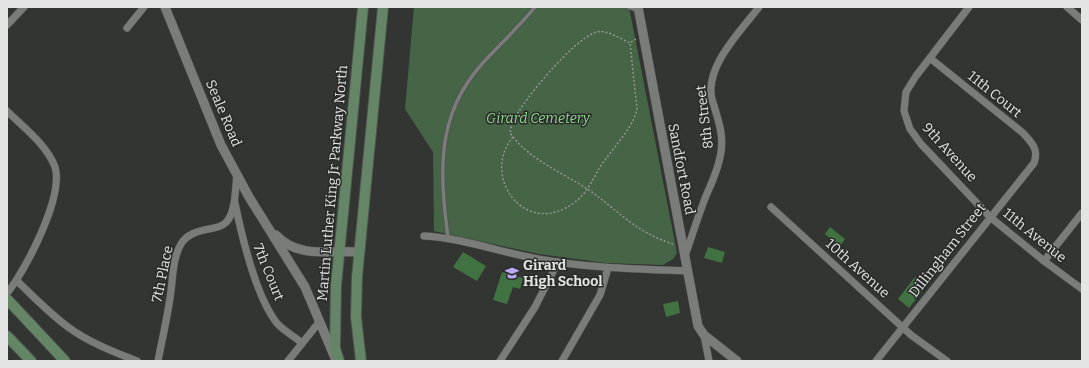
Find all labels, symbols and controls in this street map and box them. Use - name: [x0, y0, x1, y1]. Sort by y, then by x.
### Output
- street label: Martin Luther King Jr Parkway North: [314, 64, 351, 302]
- street label: 11th Court: [964, 68, 1025, 121]
- street label: Seale Road: [202, 77, 245, 149]
- street label: 8th Street: [692, 84, 717, 150]
- park label: Girard Cemetery: [486, 110, 591, 127]
- street label: 9th Avenue: [919, 119, 981, 185]
- street label: Sandfort Road: [664, 122, 699, 216]
- street label: Dillingham Street: [905, 200, 989, 301]
- street label: 11th Avenue: [999, 205, 1070, 266]
- street label: 10th Avenue: [822, 235, 893, 302]
- street label: 7th Court: [249, 241, 288, 303]
- street label: 7th Place: [148, 244, 177, 304]
- place label: Girard High School: [523, 257, 603, 290]
- school or university icon: Girard High School: [504, 265, 520, 281]

